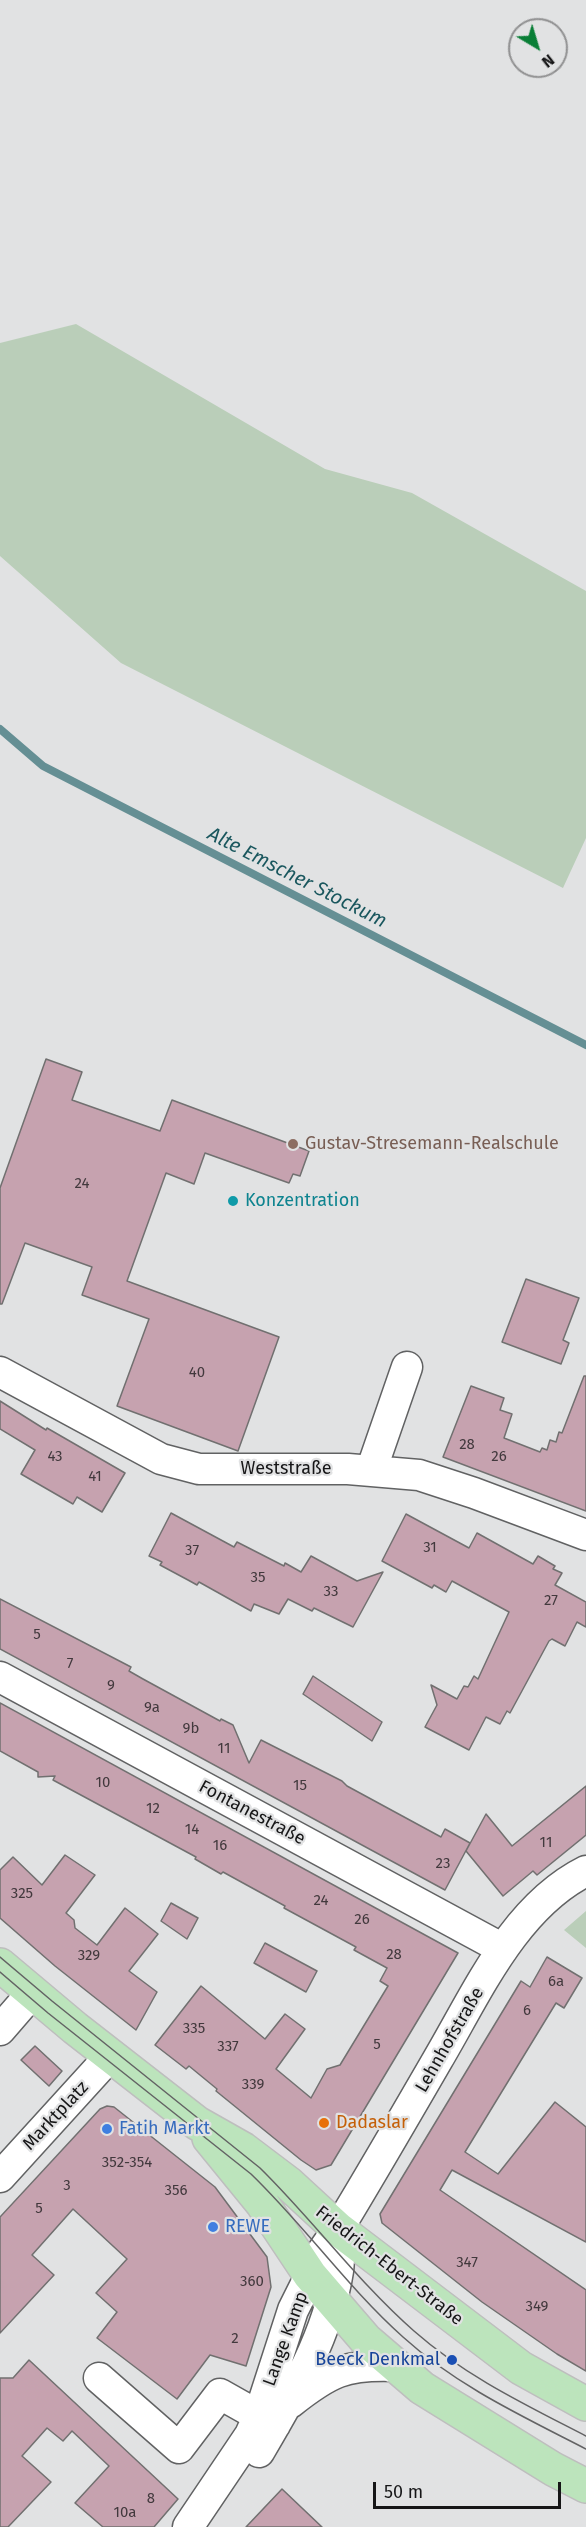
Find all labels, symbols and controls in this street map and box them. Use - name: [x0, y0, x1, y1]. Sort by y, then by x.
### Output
- north arrow: [508, 18, 568, 78]
- text: N: [538, 50, 558, 72]
- water label: Alte Emscher Stockum: [203, 822, 391, 934]
- place label: Gustav-Stresemann-Realschule: [305, 1133, 559, 1155]
- marker: Gustav-Stresemann-Realschule: [286, 1137, 300, 1151]
- house number: 24: [75, 1175, 89, 1193]
- place label: Konzentration: [245, 1190, 360, 1212]
- marker: Konzentration: [226, 1194, 240, 1208]
- house number: 40: [189, 1364, 205, 1382]
- house number: 28: [459, 1436, 475, 1454]
- house number: 43: [47, 1448, 63, 1466]
- house number: 26: [491, 1448, 507, 1466]
- street label: Weststraße: [241, 1458, 331, 1480]
- house number: 41: [88, 1468, 102, 1486]
- house number: 31: [423, 1539, 437, 1557]
- house number: 37: [185, 1542, 199, 1560]
- house number: 35: [251, 1569, 265, 1587]
- house number: 33: [324, 1583, 338, 1601]
- house number: 27: [544, 1592, 558, 1610]
- house number: 5: [33, 1626, 41, 1644]
- house number: 7: [67, 1655, 73, 1673]
- house number: 9: [107, 1677, 115, 1695]
- house number: 9a: [144, 1699, 160, 1717]
- house number: 9b: [183, 1720, 199, 1738]
- house number: 11: [218, 1740, 230, 1758]
- house number: 10: [96, 1774, 110, 1792]
- street label: Fontanestraße: [195, 1776, 309, 1850]
- house number: 15: [293, 1777, 307, 1795]
- house number: 12: [146, 1800, 160, 1818]
- house number: 14: [185, 1821, 199, 1839]
- house number: 11: [540, 1834, 552, 1852]
- house number: 16: [213, 1837, 227, 1855]
- house number: 23: [436, 1855, 450, 1873]
- house number: 325: [11, 1885, 33, 1903]
- house number: 24: [314, 1892, 328, 1910]
- house number: 26: [354, 1911, 370, 1929]
- house number: 28: [386, 1946, 402, 1964]
- house number: 329: [78, 1947, 100, 1965]
- house number: 6a: [548, 1973, 564, 1991]
- street label: Lehnhofstraße: [411, 1984, 489, 2096]
- house number: 6: [523, 2002, 531, 2020]
- house number: 335: [183, 2020, 205, 2038]
- house number: 5: [373, 2036, 381, 2054]
- house number: 337: [217, 2038, 239, 2056]
- house number: 339: [242, 2076, 264, 2094]
- street label: Marktplatz: [19, 2077, 93, 2155]
- place label: Dadaslar: [336, 2112, 408, 2134]
- marker: Dadaslar: [317, 2116, 331, 2130]
- place label: Fatih Markt: [119, 2118, 210, 2140]
- marker: Fatih Markt: [100, 2122, 114, 2136]
- house number: 352-354: [102, 2154, 152, 2172]
- house number: 3: [63, 2177, 71, 2195]
- house number: 356: [165, 2182, 187, 2200]
- house number: 5: [35, 2200, 43, 2218]
- street label: Friedrich-Ebert-Straße: [311, 2202, 467, 2330]
- place label: REWE: [225, 2216, 270, 2238]
- marker: REWE: [206, 2220, 220, 2234]
- house number: 347: [456, 2254, 478, 2272]
- house number: 360: [240, 2273, 264, 2291]
- street label: Lange Kamp: [259, 2289, 313, 2389]
- house number: 349: [526, 2298, 548, 2316]
- house number: 2: [231, 2330, 239, 2348]
- place label: Beeck Denkmal: [315, 2349, 440, 2371]
- marker: Beeck Denkmal: [445, 2353, 459, 2367]
- scale bar: [376, 2470, 564, 2508]
- text: 50 m: [384, 2481, 423, 2503]
- house number: 8: [147, 2490, 155, 2508]
- house number: 10a: [113, 2504, 137, 2522]

